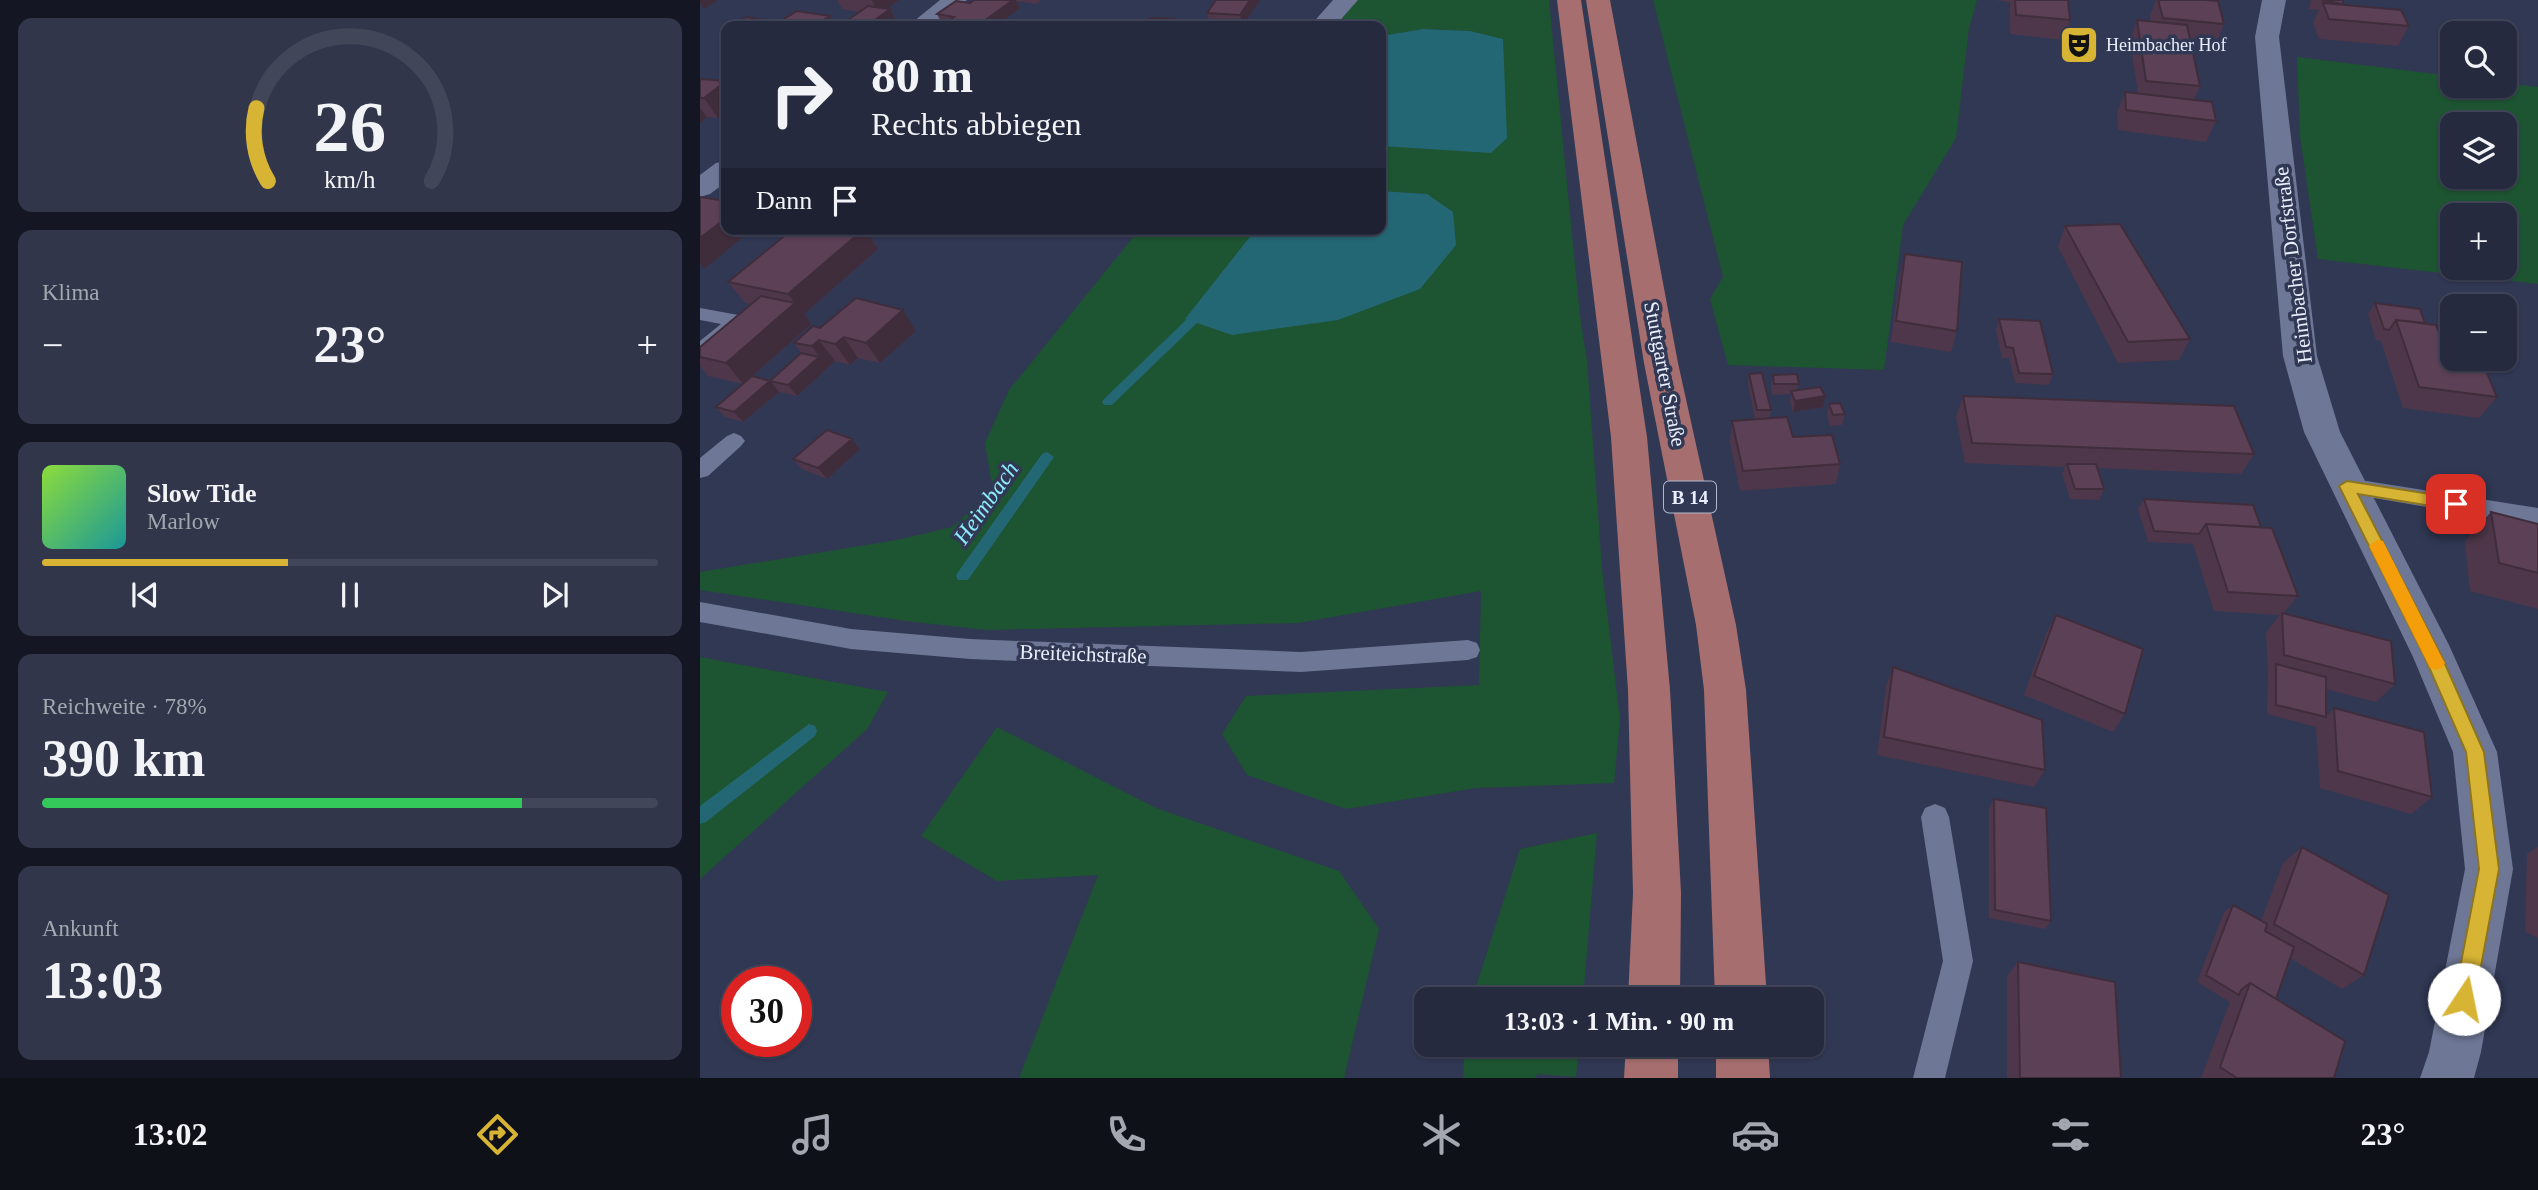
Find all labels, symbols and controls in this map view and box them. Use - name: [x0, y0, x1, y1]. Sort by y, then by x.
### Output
- map controls: [2440, 21, 2517, 371]
- button: search: [2440, 21, 2517, 98]
- theatre icon: Heimbacher Hof: [2058, 24, 2100, 66]
- place label: Heimbacher Hof: [2106, 35, 2226, 55]
- text: 80 m: [871, 48, 973, 103]
- icon: right: [756, 49, 847, 140]
- text: 26: [314, 86, 386, 167]
- text: Rechts abbiegen: [871, 106, 1082, 142]
- button: layers: [2440, 112, 2517, 189]
- street label: Heimbacher Dorfstraße: [2269, 165, 2317, 365]
- text: km/h: [324, 166, 376, 193]
- icon: arrive: [826, 182, 864, 220]
- text: Dann: [756, 186, 812, 215]
- button: +: [2440, 203, 2517, 280]
- text: Klima: [42, 280, 100, 305]
- button: −: [2440, 294, 2517, 371]
- street label: Stuttgarter Straße: [1639, 299, 1691, 449]
- text: 23°: [314, 316, 386, 373]
- text: −: [42, 324, 63, 366]
- text: +: [637, 324, 658, 366]
- water label: Heimbach: [948, 457, 1023, 550]
- pin: [2426, 474, 2486, 534]
- text: Slow Tide: [147, 479, 257, 508]
- road number: B 14: [1664, 482, 1716, 512]
- icon: arrive: [2437, 485, 2475, 523]
- text: Marlow: [147, 509, 220, 534]
- icon: previous: [126, 576, 164, 614]
- icon: pause: [331, 576, 369, 614]
- icon: next: [536, 576, 574, 614]
- street label: Breiteichstraße: [1019, 640, 1147, 668]
- text: Reichweite · 78%: [42, 694, 207, 719]
- text: 390 km: [42, 730, 205, 787]
- text: Ankunft: [42, 916, 119, 941]
- text: 13:03: [42, 952, 163, 1009]
- position arrow: [2427, 962, 2501, 1036]
- speed limit sign: 30: [721, 966, 812, 1057]
- text: 13:03 · 1 Min. · 90 m: [1504, 1007, 1734, 1036]
- icon: directions: [473, 1110, 522, 1159]
- icon: music: [788, 1110, 837, 1159]
- icon: phone: [1102, 1110, 1151, 1159]
- icon: climate: [1417, 1110, 1466, 1159]
- icon: car: [1731, 1110, 1780, 1159]
- icon: filters: [2046, 1110, 2095, 1159]
- text: 13:02: [133, 1116, 207, 1152]
- text: 23°: [2360, 1116, 2405, 1152]

